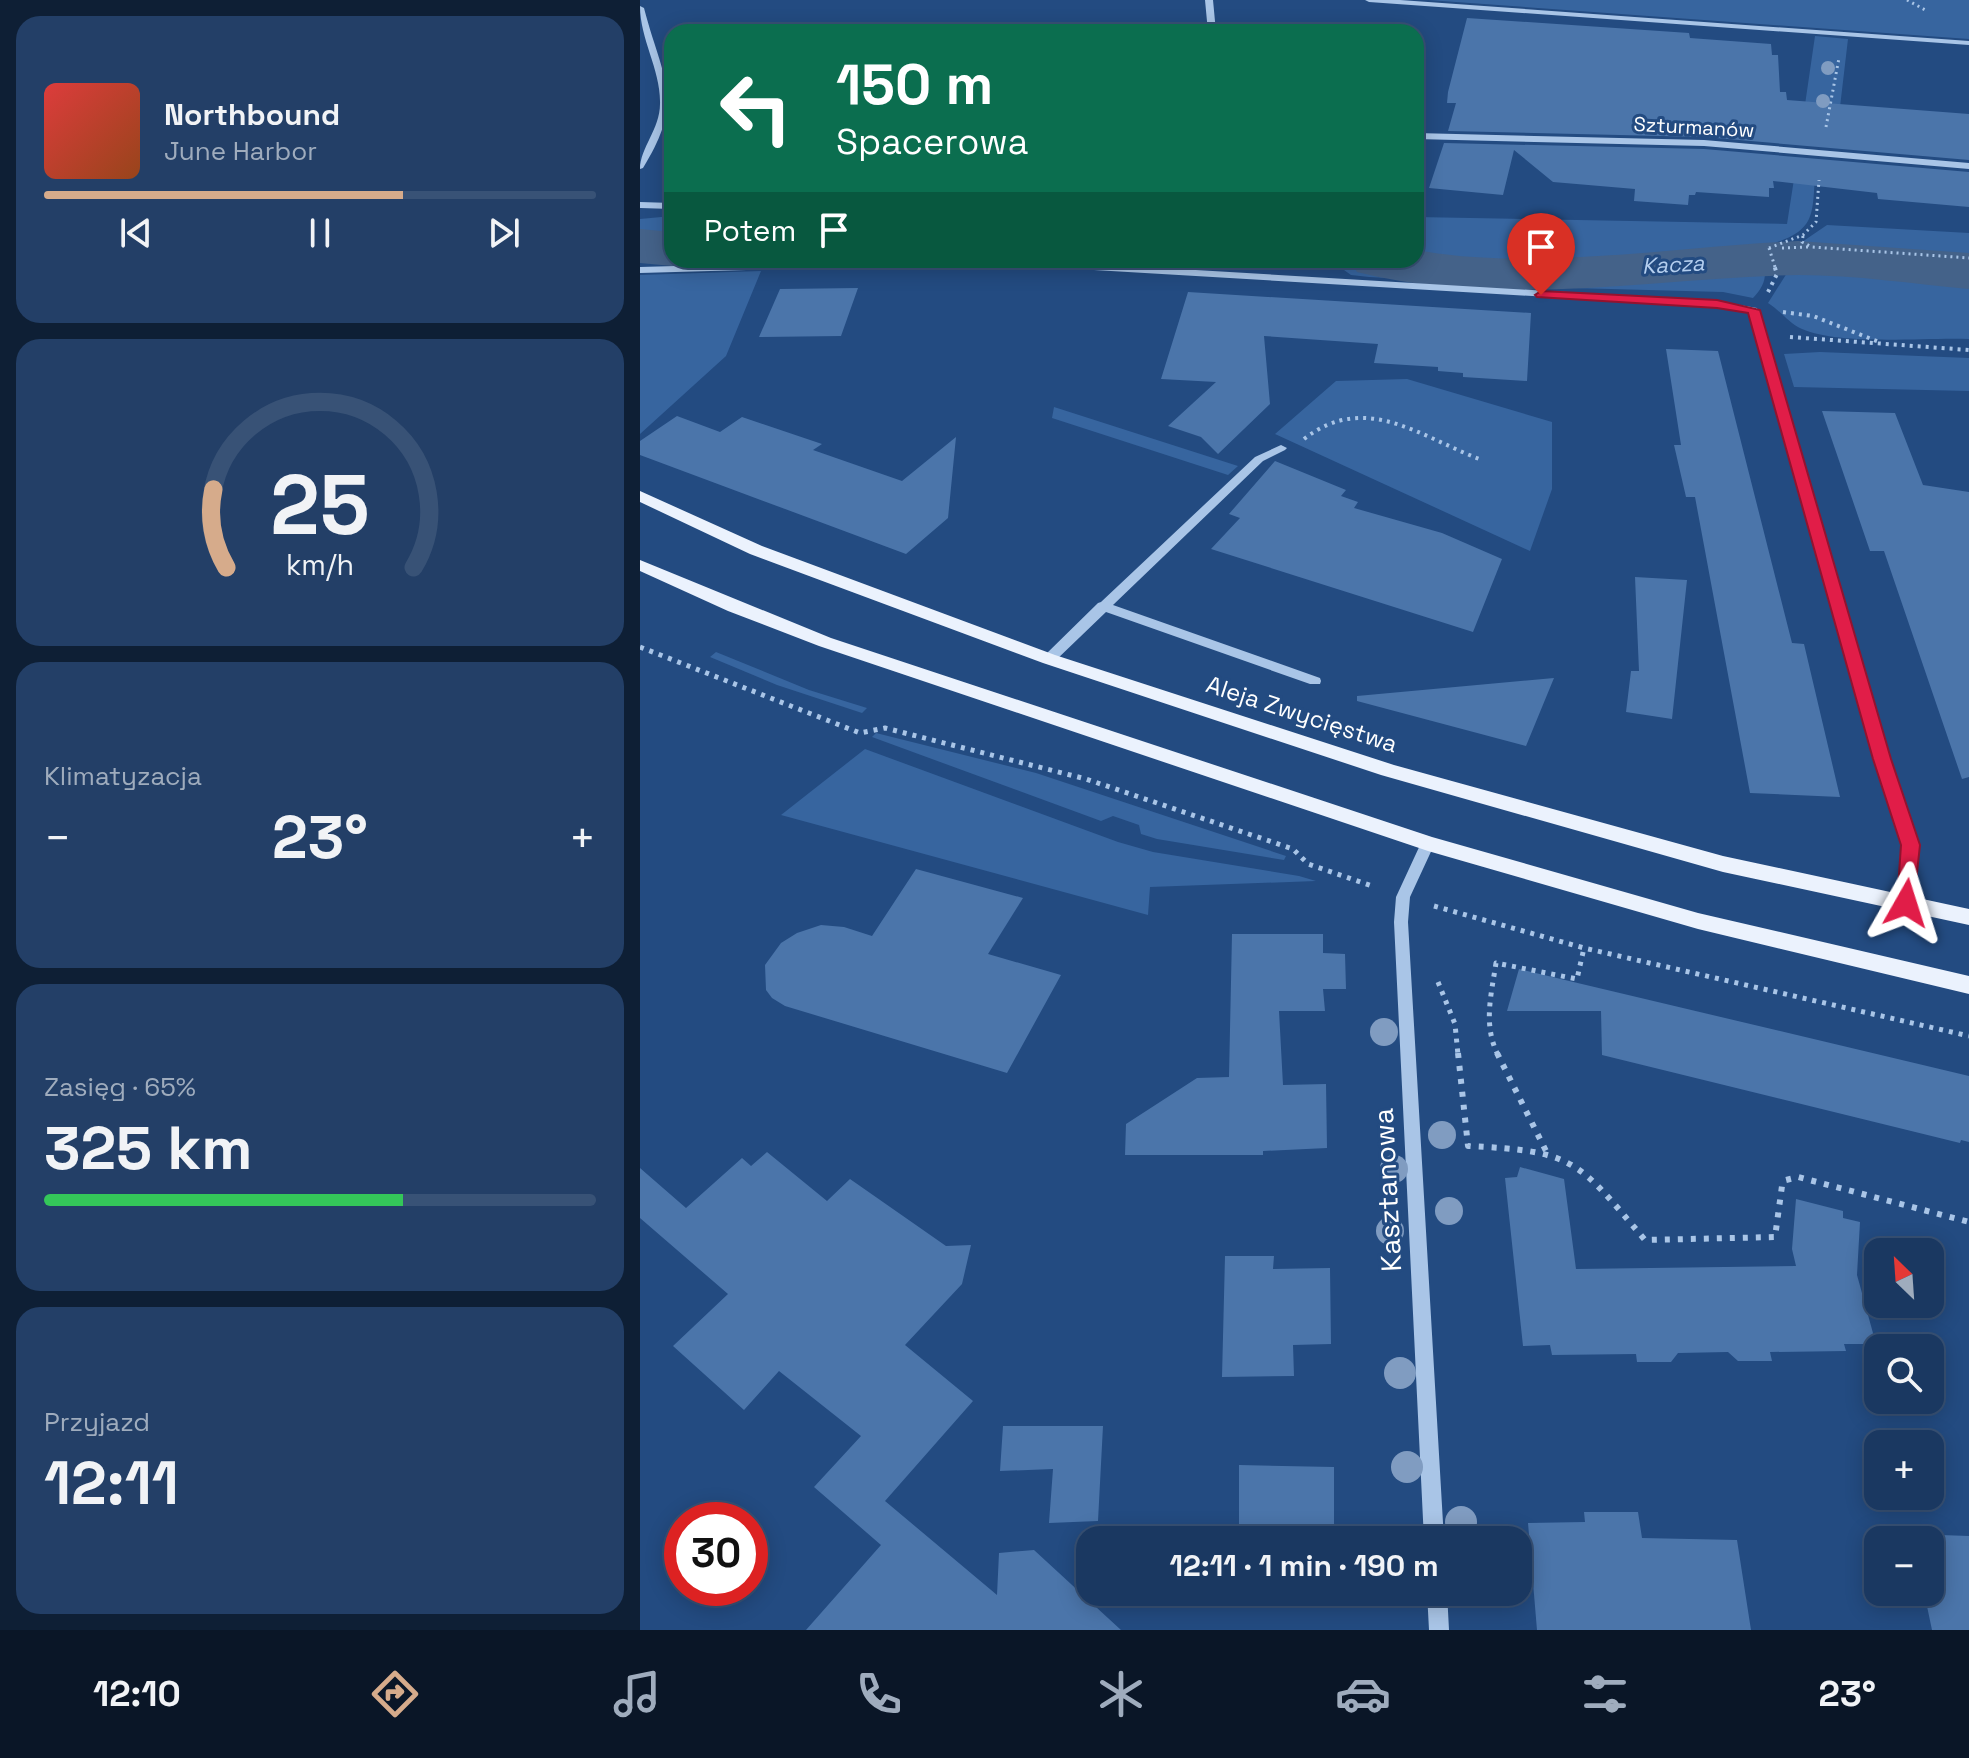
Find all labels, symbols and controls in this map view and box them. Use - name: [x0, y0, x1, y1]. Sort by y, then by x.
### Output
- text: 150 m: [836, 49, 993, 120]
- icon: left: [704, 56, 808, 160]
- text: Northbound: [164, 95, 340, 134]
- street label: Szturmanów: [1633, 111, 1755, 143]
- text: Spacerowa: [836, 119, 1028, 165]
- text: June Harbor: [164, 134, 317, 168]
- icon: arrive: [812, 208, 856, 252]
- icon: previous: [114, 211, 158, 255]
- icon: pause: [298, 211, 342, 255]
- icon: next: [482, 211, 526, 255]
- text: Potem: [704, 211, 796, 250]
- pin: [1507, 213, 1575, 295]
- icon: arrive: [1519, 225, 1563, 269]
- water label: Kacza: [1641, 248, 1705, 280]
- text: 25: [270, 452, 370, 558]
- text: km/h: [286, 547, 354, 583]
- street label: Aleja Zwycięstwa: [1202, 668, 1402, 760]
- text: Klimatyzacja: [44, 759, 202, 793]
- text: 23°: [272, 799, 368, 876]
- text: −: [44, 810, 71, 866]
- text: +: [569, 810, 596, 866]
- position arrow: [1864, 861, 1948, 945]
- text: Zasięg · 65%: [44, 1070, 196, 1104]
- street label: Kasztanowa: [1365, 1107, 1409, 1273]
- text: 325 km: [44, 1110, 252, 1187]
- north arrow: [1864, 1238, 1944, 1318]
- map controls: [1864, 1238, 1944, 1606]
- button: search: [1864, 1334, 1944, 1414]
- text: Przyjazd: [44, 1405, 150, 1439]
- button: +: [1864, 1430, 1944, 1510]
- text: 12:11: [44, 1445, 179, 1522]
- speed limit sign: 30: [664, 1502, 768, 1606]
- button: −: [1864, 1526, 1944, 1606]
- text: 12:11 · 1 min · 190 m: [1169, 1546, 1439, 1585]
- icon: directions: [367, 1666, 423, 1722]
- icon: music: [609, 1666, 665, 1722]
- icon: phone: [851, 1666, 907, 1722]
- icon: climate: [1093, 1666, 1149, 1722]
- icon: car: [1335, 1666, 1391, 1722]
- icon: filters: [1577, 1666, 1633, 1722]
- text: 12:10: [93, 1671, 181, 1717]
- text: 23°: [1819, 1671, 1876, 1717]

